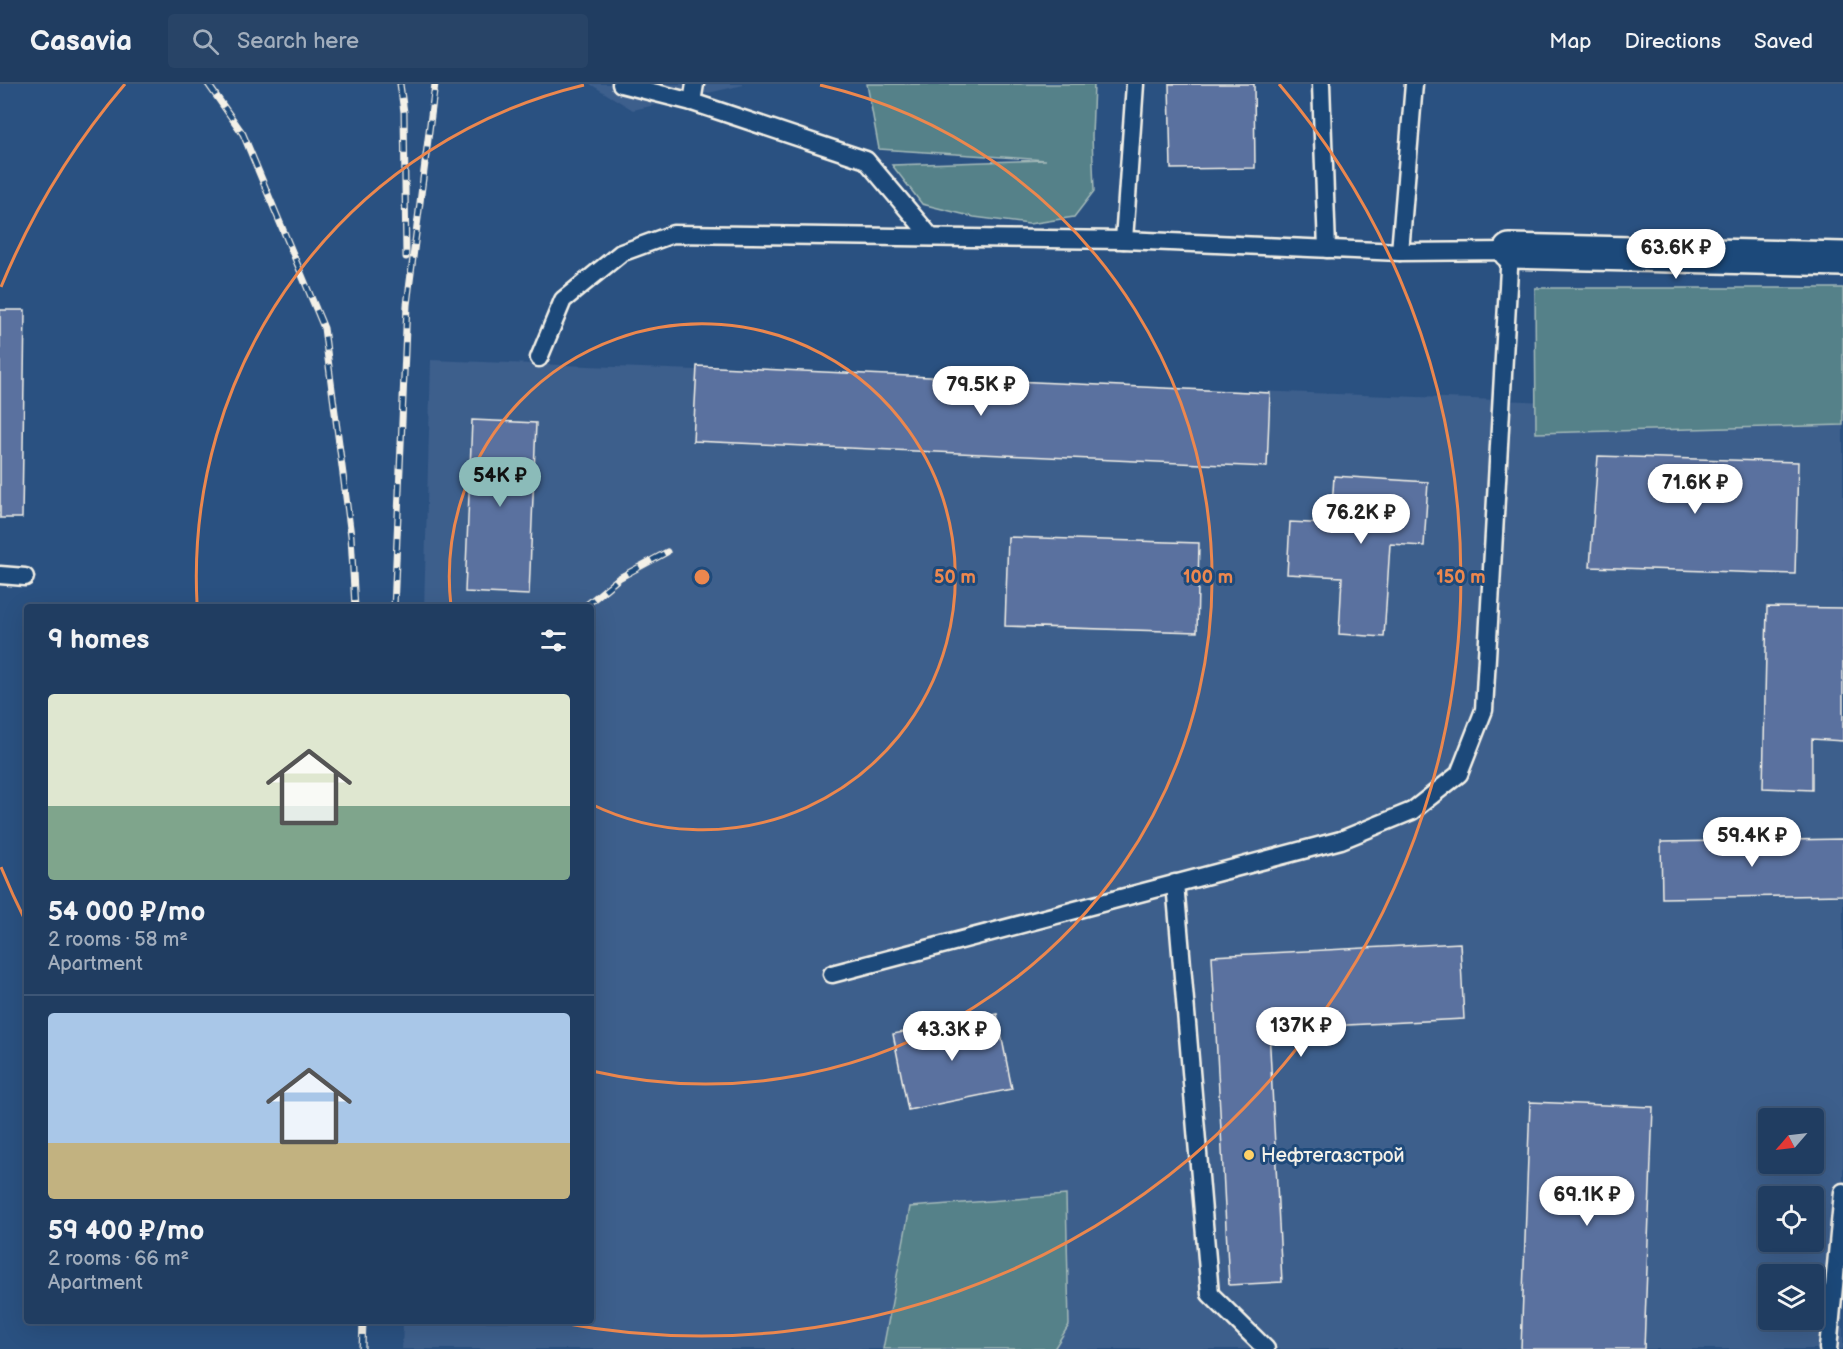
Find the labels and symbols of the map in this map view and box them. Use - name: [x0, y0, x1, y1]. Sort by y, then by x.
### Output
- pin: 63.6K ₽: [1621, 229, 1731, 280]
- pin: 79.5K ₽: [926, 366, 1036, 417]
- pin: 54K ₽: [458, 457, 542, 508]
- pin: 71.6K ₽: [1640, 464, 1750, 515]
- pin: 76.2K ₽: [1306, 494, 1416, 545]
- centre of rings: [692, 567, 712, 587]
- text: 50 m: [934, 567, 976, 588]
- text: 100 m: [1183, 567, 1233, 588]
- text: 150 m: [1436, 567, 1486, 588]
- pin: 59.4K ₽: [1697, 817, 1807, 868]
- pin: 137K ₽: [1252, 1007, 1350, 1058]
- pin: 43.3K ₽: [897, 1011, 1007, 1062]
- north arrow: [1758, 1108, 1824, 1174]
- place label: Нефтегазстрой: [1261, 1144, 1405, 1168]
- marker: Нефтегазстрой: [1242, 1148, 1256, 1162]
- pin: 69.1K ₽: [1532, 1176, 1642, 1227]

